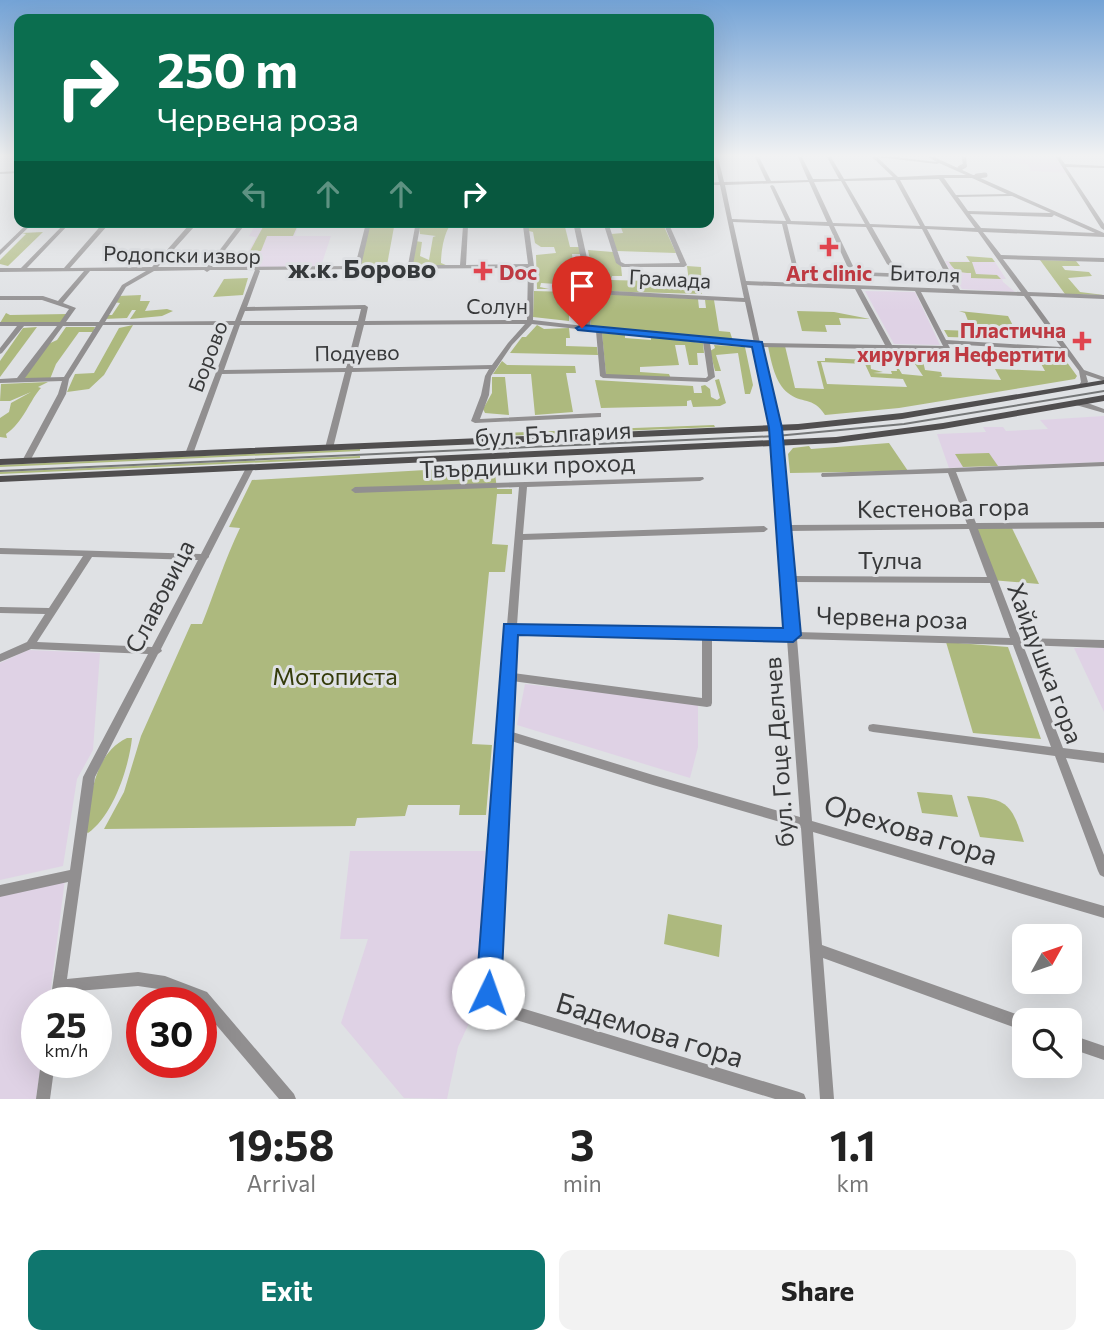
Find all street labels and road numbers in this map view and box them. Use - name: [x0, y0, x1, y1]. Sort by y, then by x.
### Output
- street label: Родопски извор: [103, 240, 261, 268]
- street label: Битоля: [889, 259, 961, 287]
- street label: Грамада: [628, 263, 712, 293]
- street label: Солун: [466, 293, 528, 318]
- street label: Борово: [182, 317, 232, 395]
- street label: Подуево: [314, 339, 400, 365]
- street label: бул. България: [474, 414, 632, 452]
- street label: Твърдишки проход: [419, 447, 635, 483]
- street label: Кестенова гора: [857, 491, 1029, 523]
- street label: Славовица: [118, 535, 200, 657]
- street label: Тулча: [858, 545, 922, 574]
- street label: Хайдушка гора: [1002, 579, 1090, 747]
- street label: Червена роза: [816, 600, 968, 634]
- street label: бул. Гоце Делчев: [757, 656, 799, 848]
- street label: Орехова гора: [820, 787, 1002, 871]
- street label: Бадемова гора: [552, 984, 748, 1074]

